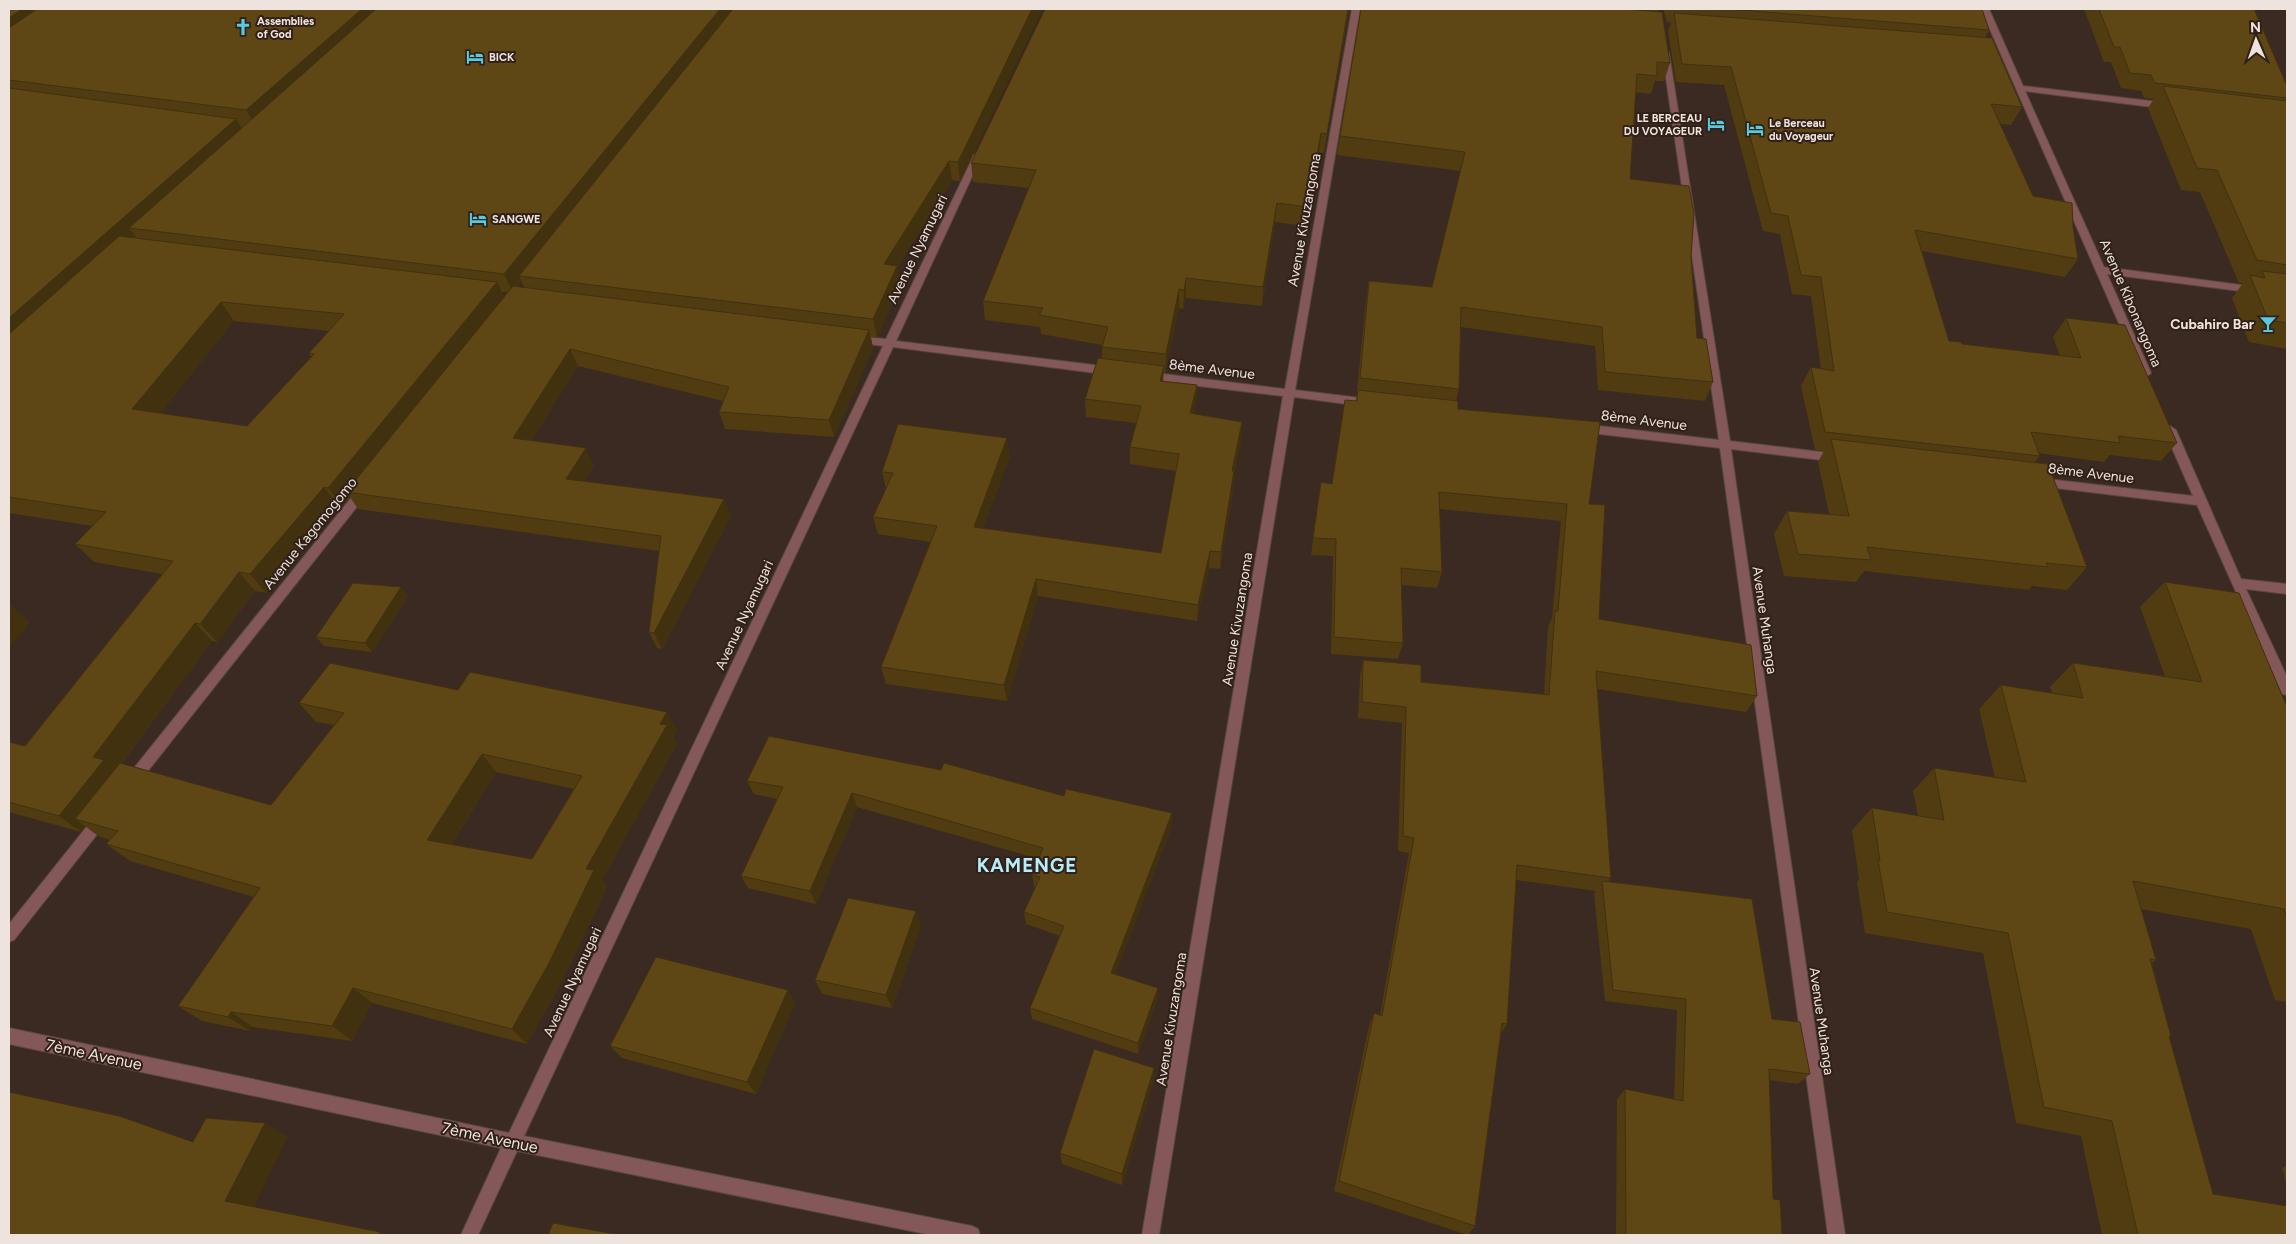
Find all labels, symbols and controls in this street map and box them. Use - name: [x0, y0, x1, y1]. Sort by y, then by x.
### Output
- place label: Assemblies of God: [257, 15, 314, 41]
- north arrow: [2231, 15, 2281, 65]
- church icon: Assemblies of God: [233, 17, 253, 37]
- text: N: [2250, 19, 2261, 36]
- hotel icon: BICK: [465, 47, 485, 67]
- place label: BICK: [489, 51, 515, 64]
- place label: LE BERCEAU DU VOYAGEUR: [1624, 112, 1702, 138]
- hotel icon: LE BERCEAU DU VOYAGEUR: [1706, 114, 1726, 134]
- place label: Le Berceau du Voyageur: [1769, 117, 1834, 143]
- hotel icon: Le Berceau du Voyageur: [1745, 119, 1765, 139]
- street label: Avenue Kivuzangoma: [1284, 152, 1325, 288]
- street label: Avenue Nyamugari: [884, 192, 951, 306]
- hotel icon: SANGWE: [468, 209, 488, 229]
- place label: SANGWE: [492, 213, 541, 226]
- street label: Avenue Kibonangoma: [2096, 237, 2165, 370]
- bar icon: Cubahiro Bar: [2258, 314, 2278, 334]
- place label: Cubahiro Bar: [2170, 316, 2255, 333]
- street label: 8ème Avenue: [1168, 356, 1256, 383]
- street label: 8ème Avenue: [1600, 407, 1688, 434]
- street label: 8ème Avenue: [2047, 460, 2135, 487]
- street label: Avenue Kagomogomo: [260, 474, 361, 593]
- street label: Avenue Kivuzangoma: [1219, 551, 1256, 687]
- street label: Avenue Nyamugari: [712, 558, 777, 673]
- street label: Avenue Muhanga: [1749, 565, 1780, 675]
- district label: KAMENGE: [977, 854, 1077, 877]
- street label: Avenue Nyamugari: [540, 925, 605, 1040]
- street label: Avenue Kivuzangoma: [1153, 951, 1190, 1087]
- street label: Avenue Muhanga: [1806, 966, 1837, 1076]
- street label: 7ème Avenue: [44, 1035, 144, 1074]
- street label: 7ème Avenue: [440, 1118, 540, 1157]

